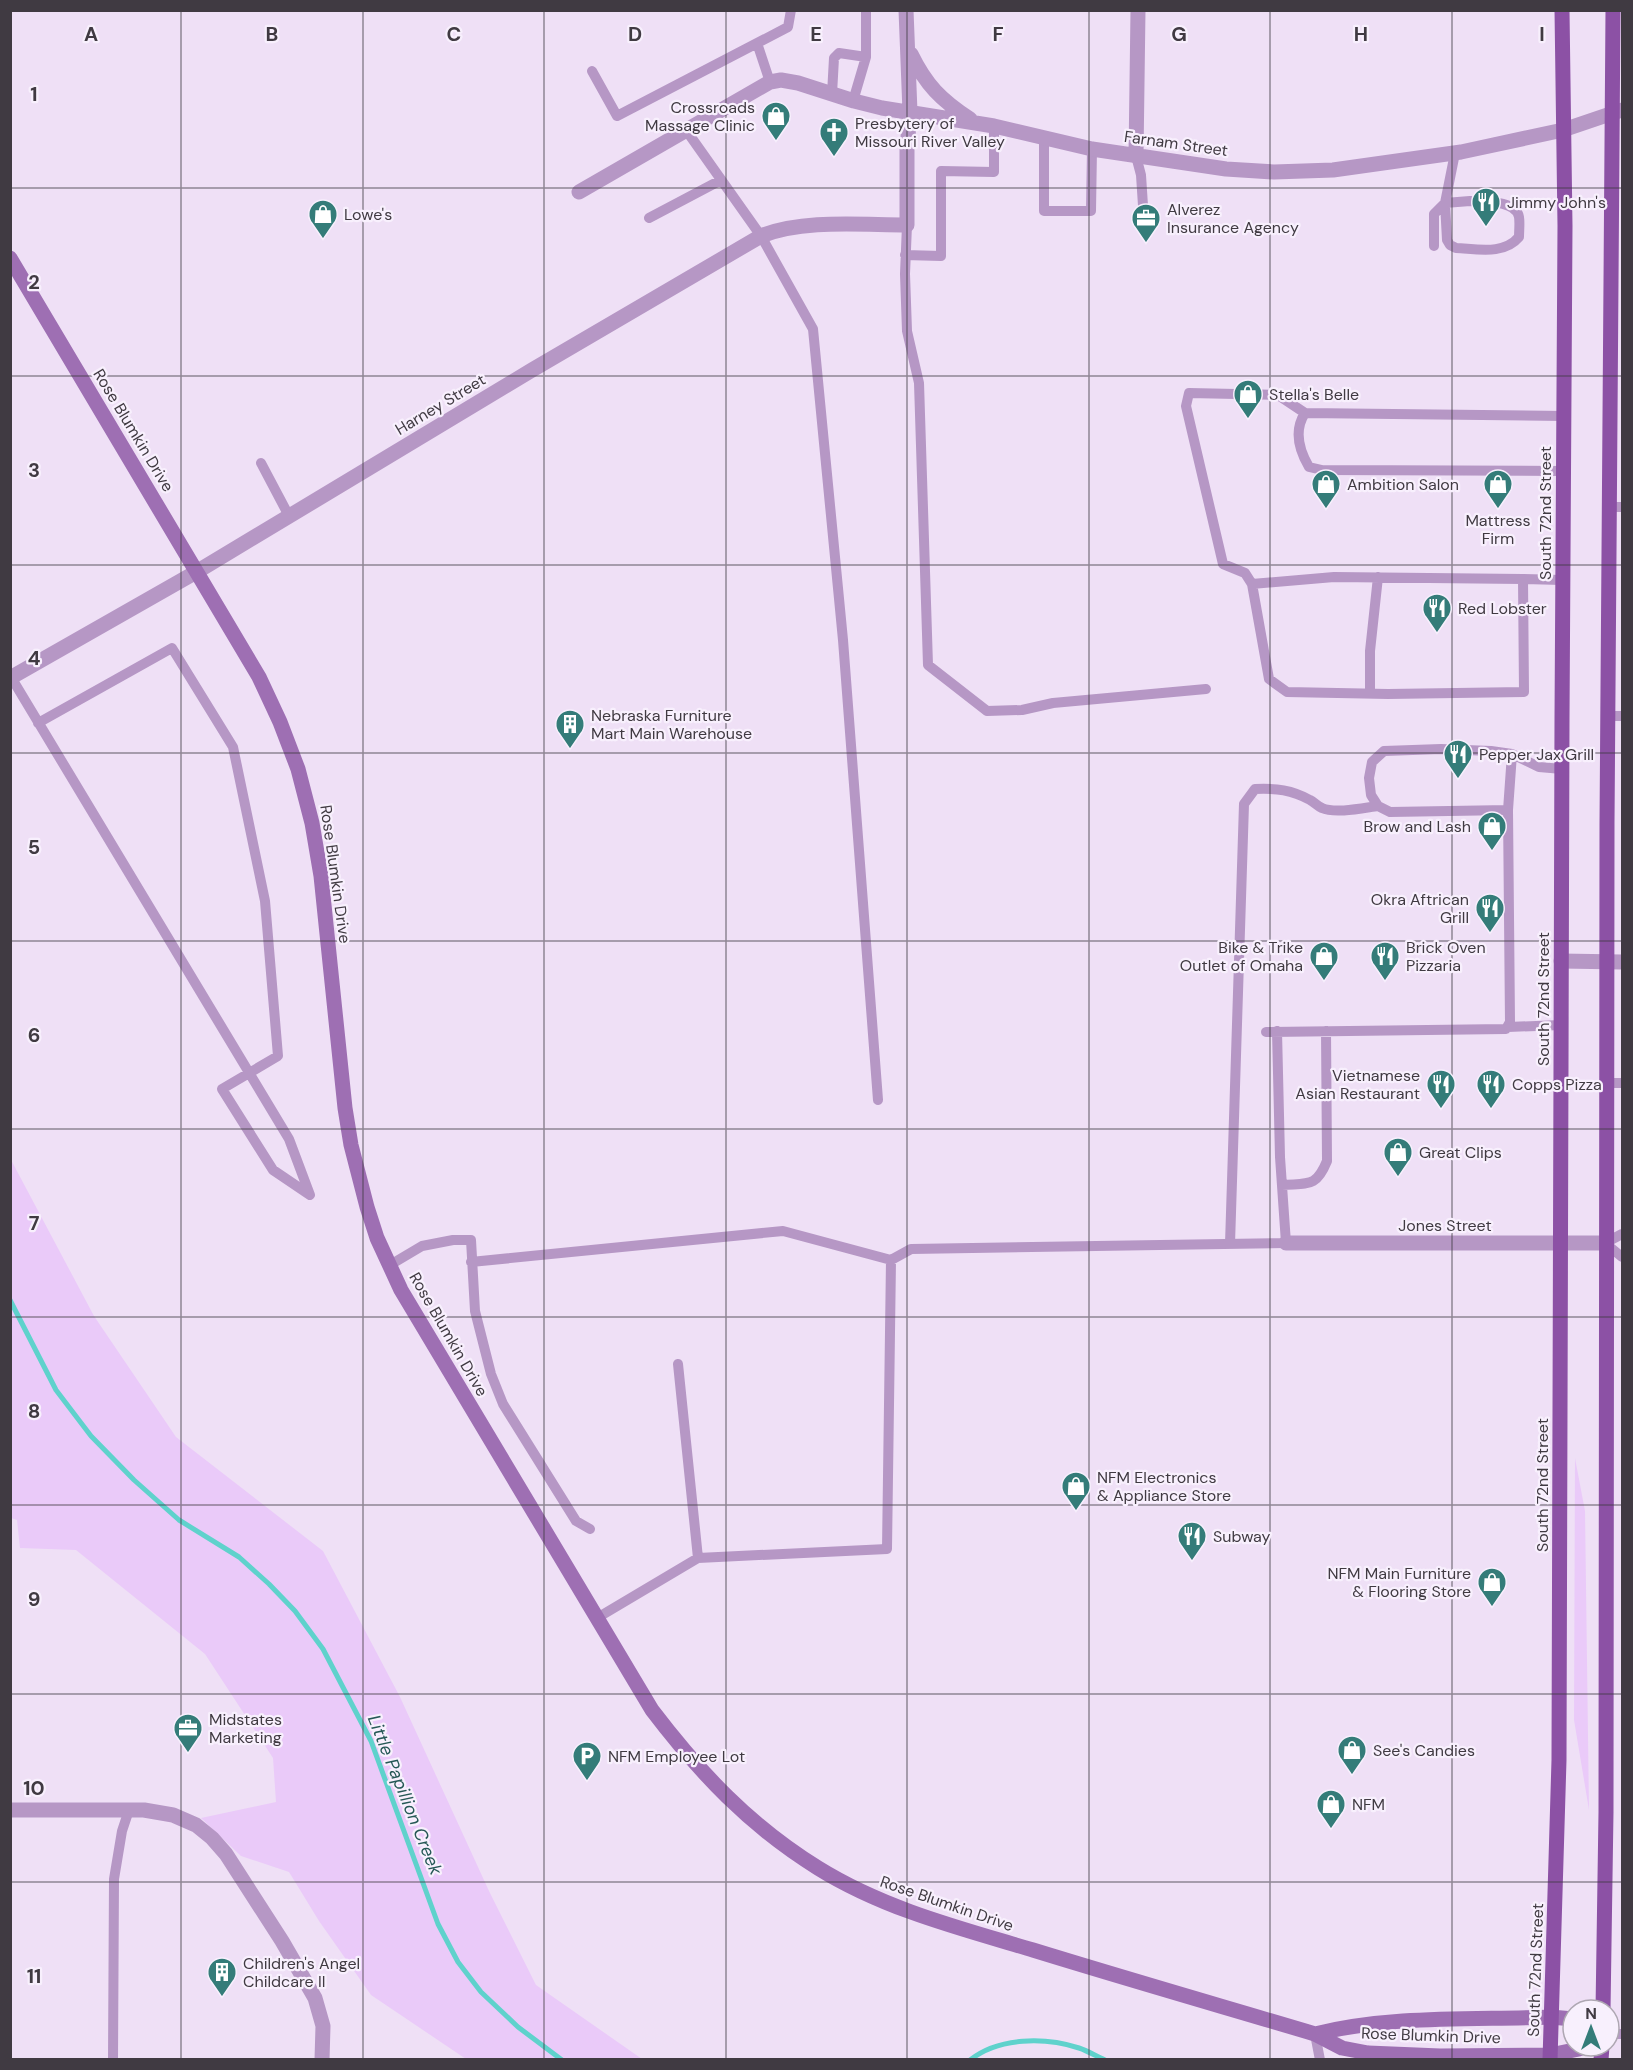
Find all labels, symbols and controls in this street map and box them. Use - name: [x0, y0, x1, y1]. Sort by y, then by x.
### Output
- text: A: [84, 21, 98, 47]
- text: B: [266, 21, 278, 47]
- text: C: [447, 21, 461, 47]
- text: D: [628, 21, 642, 47]
- text: E: [810, 21, 822, 47]
- text: F: [992, 21, 1004, 47]
- text: G: [1171, 21, 1187, 47]
- text: H: [1354, 21, 1368, 47]
- text: I: [1539, 21, 1545, 47]
- text: 1: [30, 81, 38, 107]
- place label: Crossroads Massage Clinic: [645, 97, 755, 136]
- shop icon: Crossroads Massage Clinic: [760, 100, 792, 142]
- place label: Presbytery of Missouri River Valley: [855, 113, 1005, 152]
- church icon: Presbytery of Missouri River Valley: [818, 116, 850, 158]
- street label: Farnam Street: [1123, 126, 1229, 161]
- restaurant icon: Jimmy John's: [1470, 186, 1502, 228]
- place label: Jimmy John's: [1507, 192, 1606, 213]
- shop icon: Lowe's: [307, 198, 339, 240]
- place label: Alverez Insurance Agency: [1167, 199, 1299, 238]
- office icon: Alverez Insurance Agency: [1130, 202, 1162, 244]
- place label: Lowe's: [344, 204, 392, 225]
- text: 2: [28, 269, 40, 295]
- street label: Rose Blumkin Drive: [89, 365, 179, 496]
- street label: Harney Street: [391, 369, 489, 440]
- shop icon: Stella's Belle: [1232, 378, 1264, 420]
- place label: Stella's Belle: [1269, 384, 1359, 405]
- street label: South 72nd Street: [1535, 446, 1556, 580]
- text: 3: [28, 457, 40, 483]
- shop icon: Ambition Salon: [1310, 468, 1342, 510]
- shop icon: Mattress Firm: [1482, 468, 1514, 510]
- place label: Ambition Salon: [1347, 474, 1459, 495]
- place label: Mattress Firm: [1465, 510, 1531, 549]
- restaurant icon: Red Lobster: [1421, 592, 1453, 634]
- place label: Red Lobster: [1458, 598, 1547, 619]
- text: 4: [28, 645, 41, 671]
- place label: Nebraska Furniture Mart Main Warehouse: [591, 705, 752, 744]
- building icon: Nebraska Furniture Mart Main Warehouse: [554, 708, 586, 750]
- restaurant icon: Pepper Jax Grill: [1442, 738, 1474, 780]
- place label: Pepper Jax Grill: [1479, 744, 1594, 765]
- street label: Rose Blumkin Drive: [315, 803, 356, 945]
- shop icon: Brow and Lash: [1476, 810, 1508, 852]
- place label: Brow and Lash: [1364, 816, 1471, 837]
- text: 5: [28, 834, 40, 860]
- place label: Okra Aftrican Grill: [1371, 889, 1469, 928]
- restaurant icon: Okra Aftrican Grill: [1474, 892, 1506, 934]
- street label: South 72nd Street: [1533, 932, 1554, 1066]
- place label: Bike & Trike Outlet of Omaha: [1180, 937, 1303, 976]
- place label: Brick Oven Pizzaria: [1406, 937, 1486, 976]
- shop icon: Bike & Trike Outlet of Omaha: [1308, 940, 1340, 982]
- restaurant icon: Brick Oven Pizzaria: [1369, 940, 1401, 982]
- text: 6: [28, 1022, 40, 1048]
- place label: Vietnamese Asian Restaurant: [1295, 1065, 1420, 1104]
- restaurant icon: Vietnamese Asian Restaurant: [1425, 1068, 1457, 1110]
- restaurant icon: Copps Pizza: [1475, 1068, 1507, 1110]
- place label: Copps Pizza: [1512, 1074, 1602, 1095]
- shop icon: Great Clips: [1382, 1136, 1414, 1178]
- place label: Great Clips: [1419, 1142, 1502, 1163]
- text: 7: [29, 1210, 40, 1236]
- street label: Jones Street: [1398, 1215, 1492, 1236]
- street label: Rose Blumkin Drive: [405, 1268, 493, 1400]
- text: 8: [28, 1398, 40, 1424]
- street label: South 72nd Street: [1532, 1418, 1553, 1552]
- place label: NFM Electronics & Appliance Store: [1097, 1467, 1231, 1506]
- shop icon: NFM Electronics & Appliance Store: [1060, 1470, 1092, 1512]
- restaurant icon: Subway: [1176, 1520, 1208, 1562]
- place label: Subway: [1213, 1526, 1271, 1547]
- place label: NFM Main Furniture & Flooring Store: [1327, 1563, 1471, 1602]
- shop icon: NFM Main Furniture & Flooring Store: [1476, 1566, 1508, 1608]
- text: 9: [28, 1586, 40, 1612]
- place label: Midstates Marketing: [209, 1709, 282, 1748]
- water label: Little Papillion Creek: [362, 1711, 448, 1879]
- office icon: Midstates Marketing: [172, 1712, 204, 1754]
- shop icon: See's Candies: [1336, 1734, 1368, 1776]
- parking icon: NFM Employee Lot: [571, 1740, 603, 1782]
- place label: See's Candies: [1373, 1740, 1475, 1761]
- place label: NFM Employee Lot: [608, 1746, 745, 1767]
- text: 10: [23, 1775, 45, 1801]
- shop icon: NFM: [1315, 1788, 1347, 1830]
- place label: NFM: [1352, 1794, 1385, 1815]
- street label: Rose Blumkin Drive: [877, 1871, 1016, 1936]
- street label: South 72nd Street: [1523, 1903, 1548, 2037]
- place label: Children's Angel Childcare II: [243, 1953, 360, 1992]
- building icon: Children's Angel Childcare II: [206, 1956, 238, 1998]
- text: 11: [27, 1963, 41, 1989]
- north arrow: [1561, 1998, 1621, 2058]
- text: N: [1585, 2003, 1597, 2024]
- street label: Rose Blumkin Drive: [1361, 2023, 1501, 2048]

